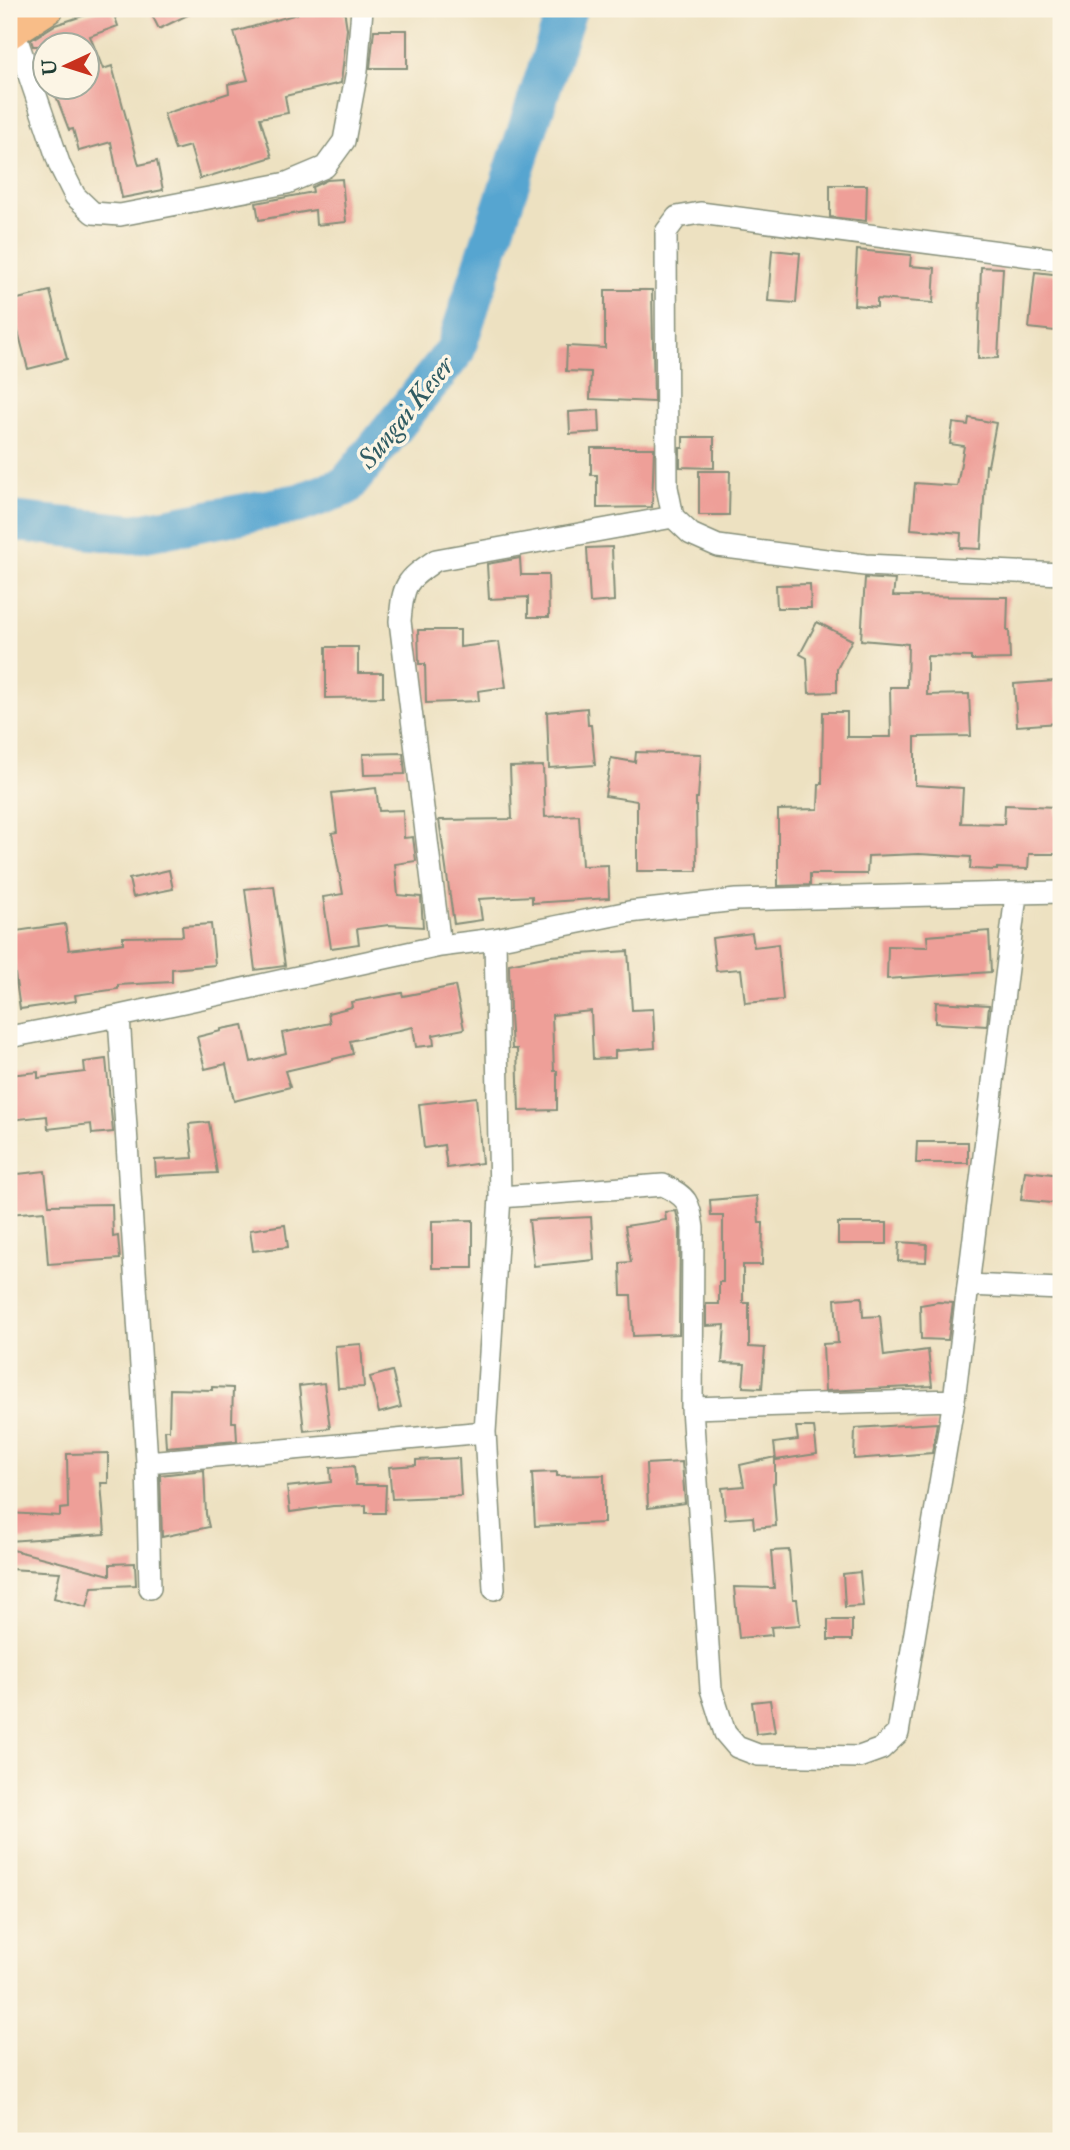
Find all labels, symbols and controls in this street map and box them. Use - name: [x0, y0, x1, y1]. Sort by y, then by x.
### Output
- north arrow: [32, 32, 102, 102]
- text: U: [38, 58, 63, 76]
- water label: Sungai Keser: [350, 348, 463, 477]

